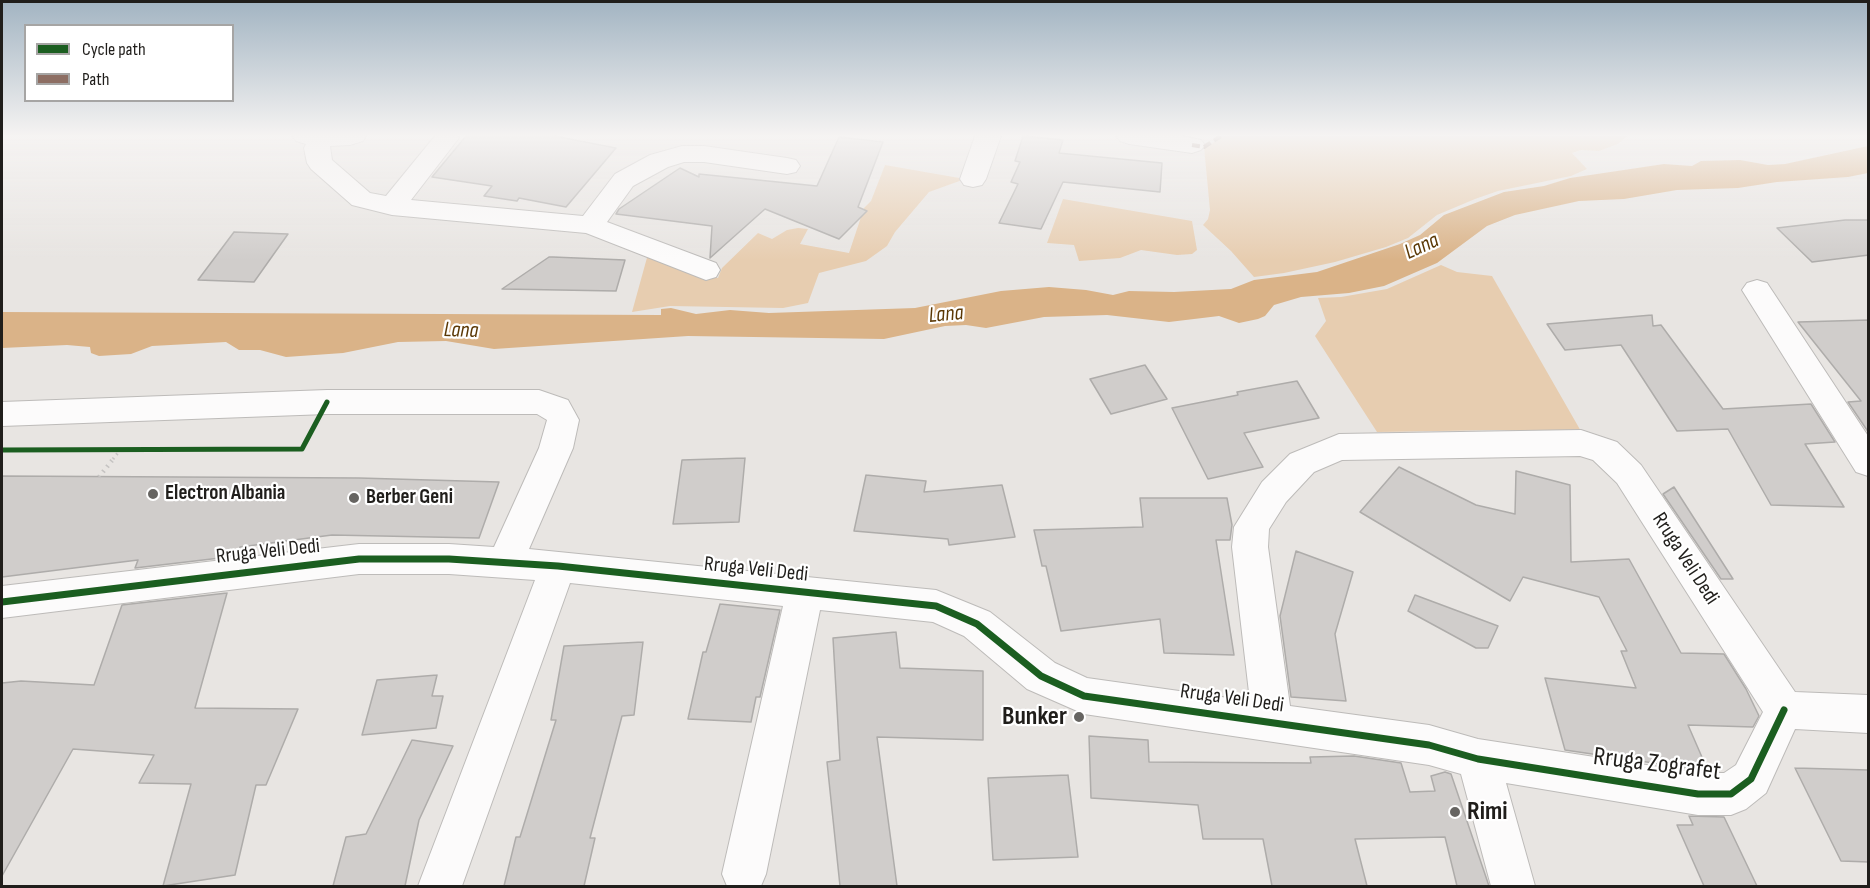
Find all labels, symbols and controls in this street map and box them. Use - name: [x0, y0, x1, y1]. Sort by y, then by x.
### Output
- legend: [24, 24, 234, 102]
- text: Cycle path: [82, 39, 146, 60]
- text: Path: [82, 69, 110, 90]
- water label: Lana: [1401, 228, 1443, 266]
- water label: Lana: [928, 300, 964, 330]
- water label: Lana: [443, 317, 479, 345]
- place label: Electron Albania: [165, 481, 285, 507]
- place label: Berber Geni: [366, 485, 453, 511]
- marker: Electron Albania: [146, 487, 160, 501]
- marker: Berber Geni: [347, 491, 361, 505]
- street label: Rruga Veli Dedi: [1646, 508, 1724, 610]
- street label: Rruga Veli Dedi: [215, 534, 321, 570]
- street label: Rruga Veli Dedi: [703, 552, 809, 588]
- street label: Rruga Veli Dedi: [1179, 679, 1285, 719]
- place label: Bunker: [1002, 701, 1067, 733]
- marker: Bunker: [1072, 710, 1086, 724]
- street label: Rruga Zografet: [1591, 742, 1723, 788]
- place label: Rimi: [1467, 796, 1508, 828]
- marker: Rimi: [1448, 805, 1462, 819]

